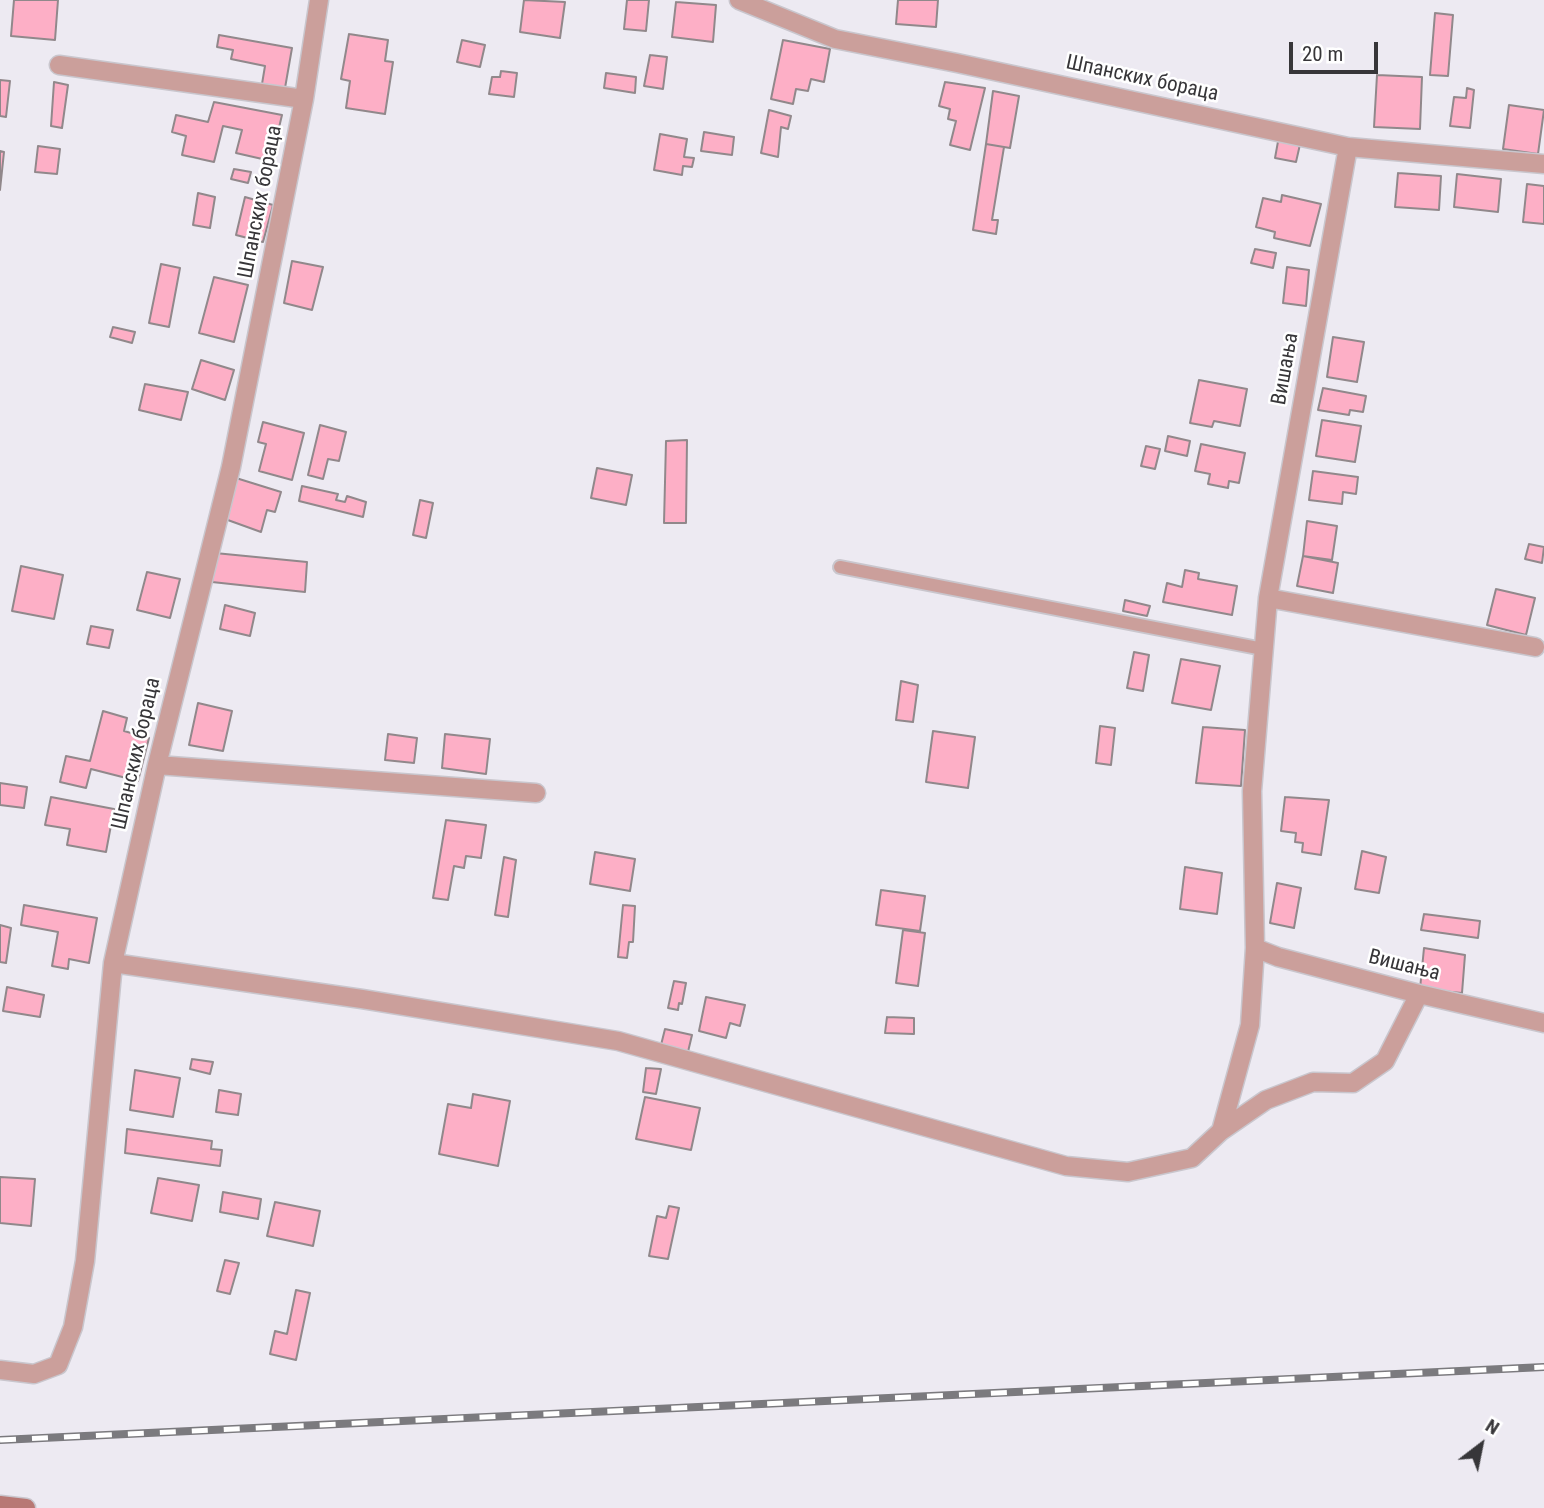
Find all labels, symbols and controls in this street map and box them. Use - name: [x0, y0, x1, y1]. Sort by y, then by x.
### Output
- scale bar: [1292, 28, 1381, 72]
- text: 20 m: [1302, 42, 1343, 66]
- street label: Шпанских бораца: [1063, 51, 1221, 107]
- street label: Шпанских бораца: [234, 123, 288, 281]
- street label: Вишања: [1267, 331, 1305, 407]
- street label: Шпанских бораца: [107, 676, 167, 832]
- street label: Вишања: [1366, 945, 1442, 987]
- north arrow: [1446, 1410, 1516, 1480]
- text: N: [1481, 1414, 1503, 1440]

